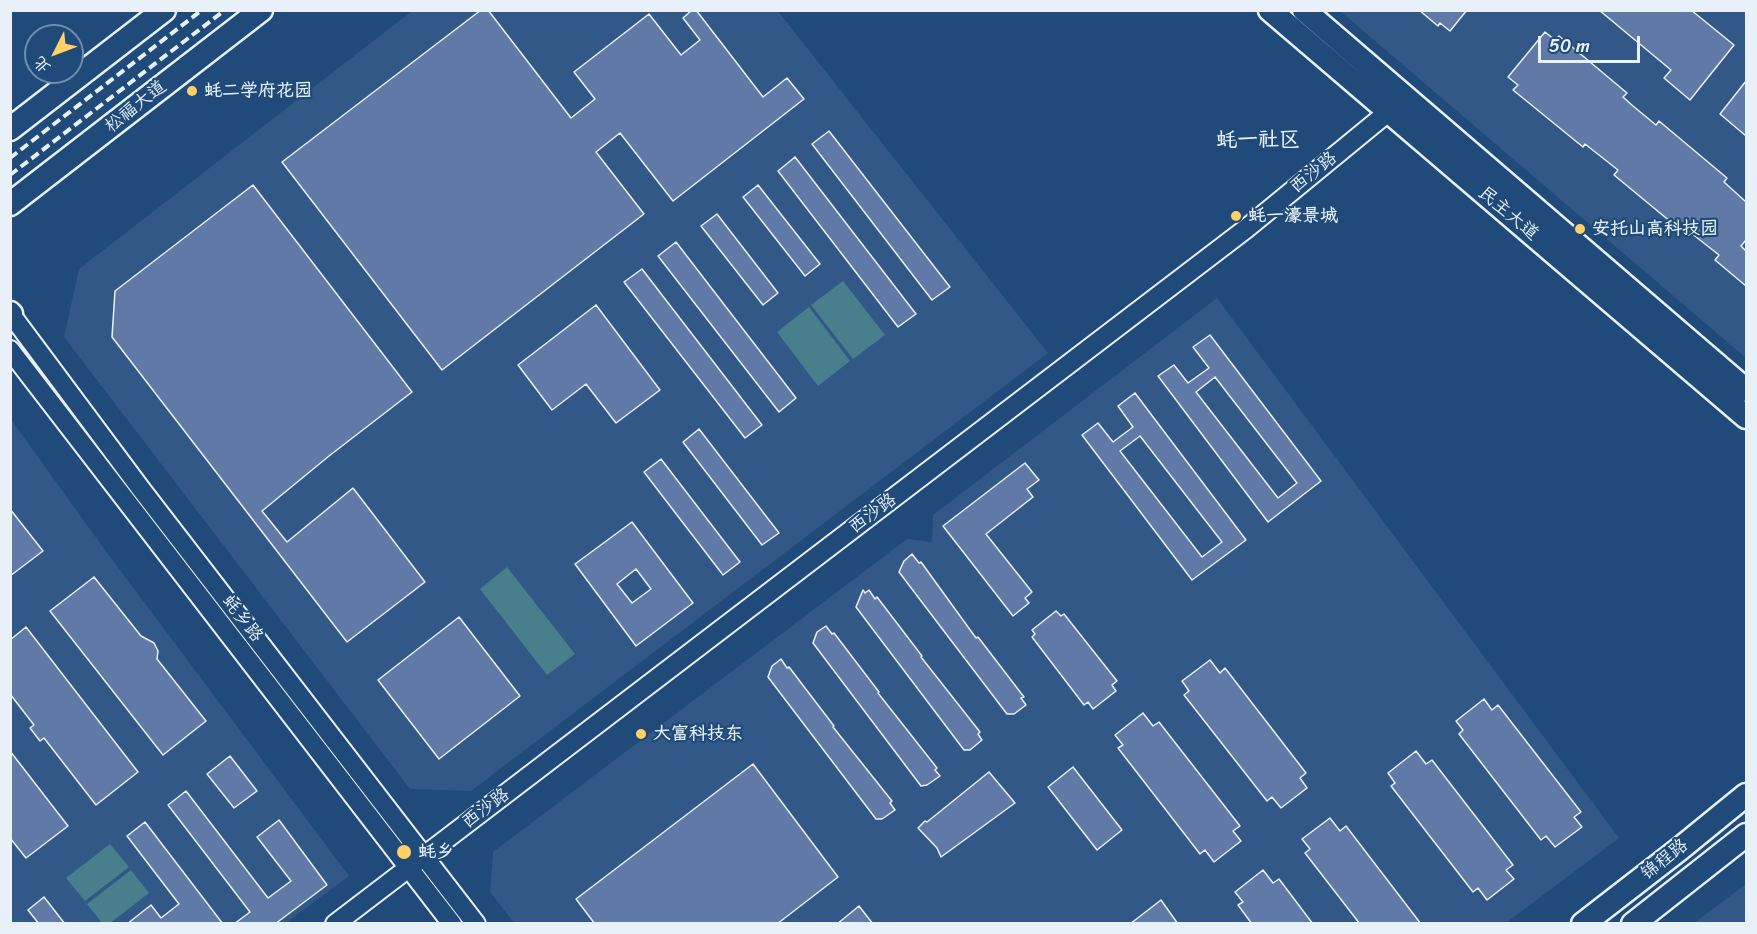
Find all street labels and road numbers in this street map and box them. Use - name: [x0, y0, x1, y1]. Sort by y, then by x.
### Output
- street label: 松福大道: [101, 76, 171, 138]
- street label: 西沙路: [1286, 148, 1342, 198]
- street label: 民主大道: [1473, 183, 1543, 245]
- street label: 西沙路: [845, 489, 901, 539]
- street label: 蚝乡路: [217, 591, 267, 647]
- street label: 西沙路: [458, 784, 514, 834]
- street label: 锦程路: [1637, 835, 1693, 885]

